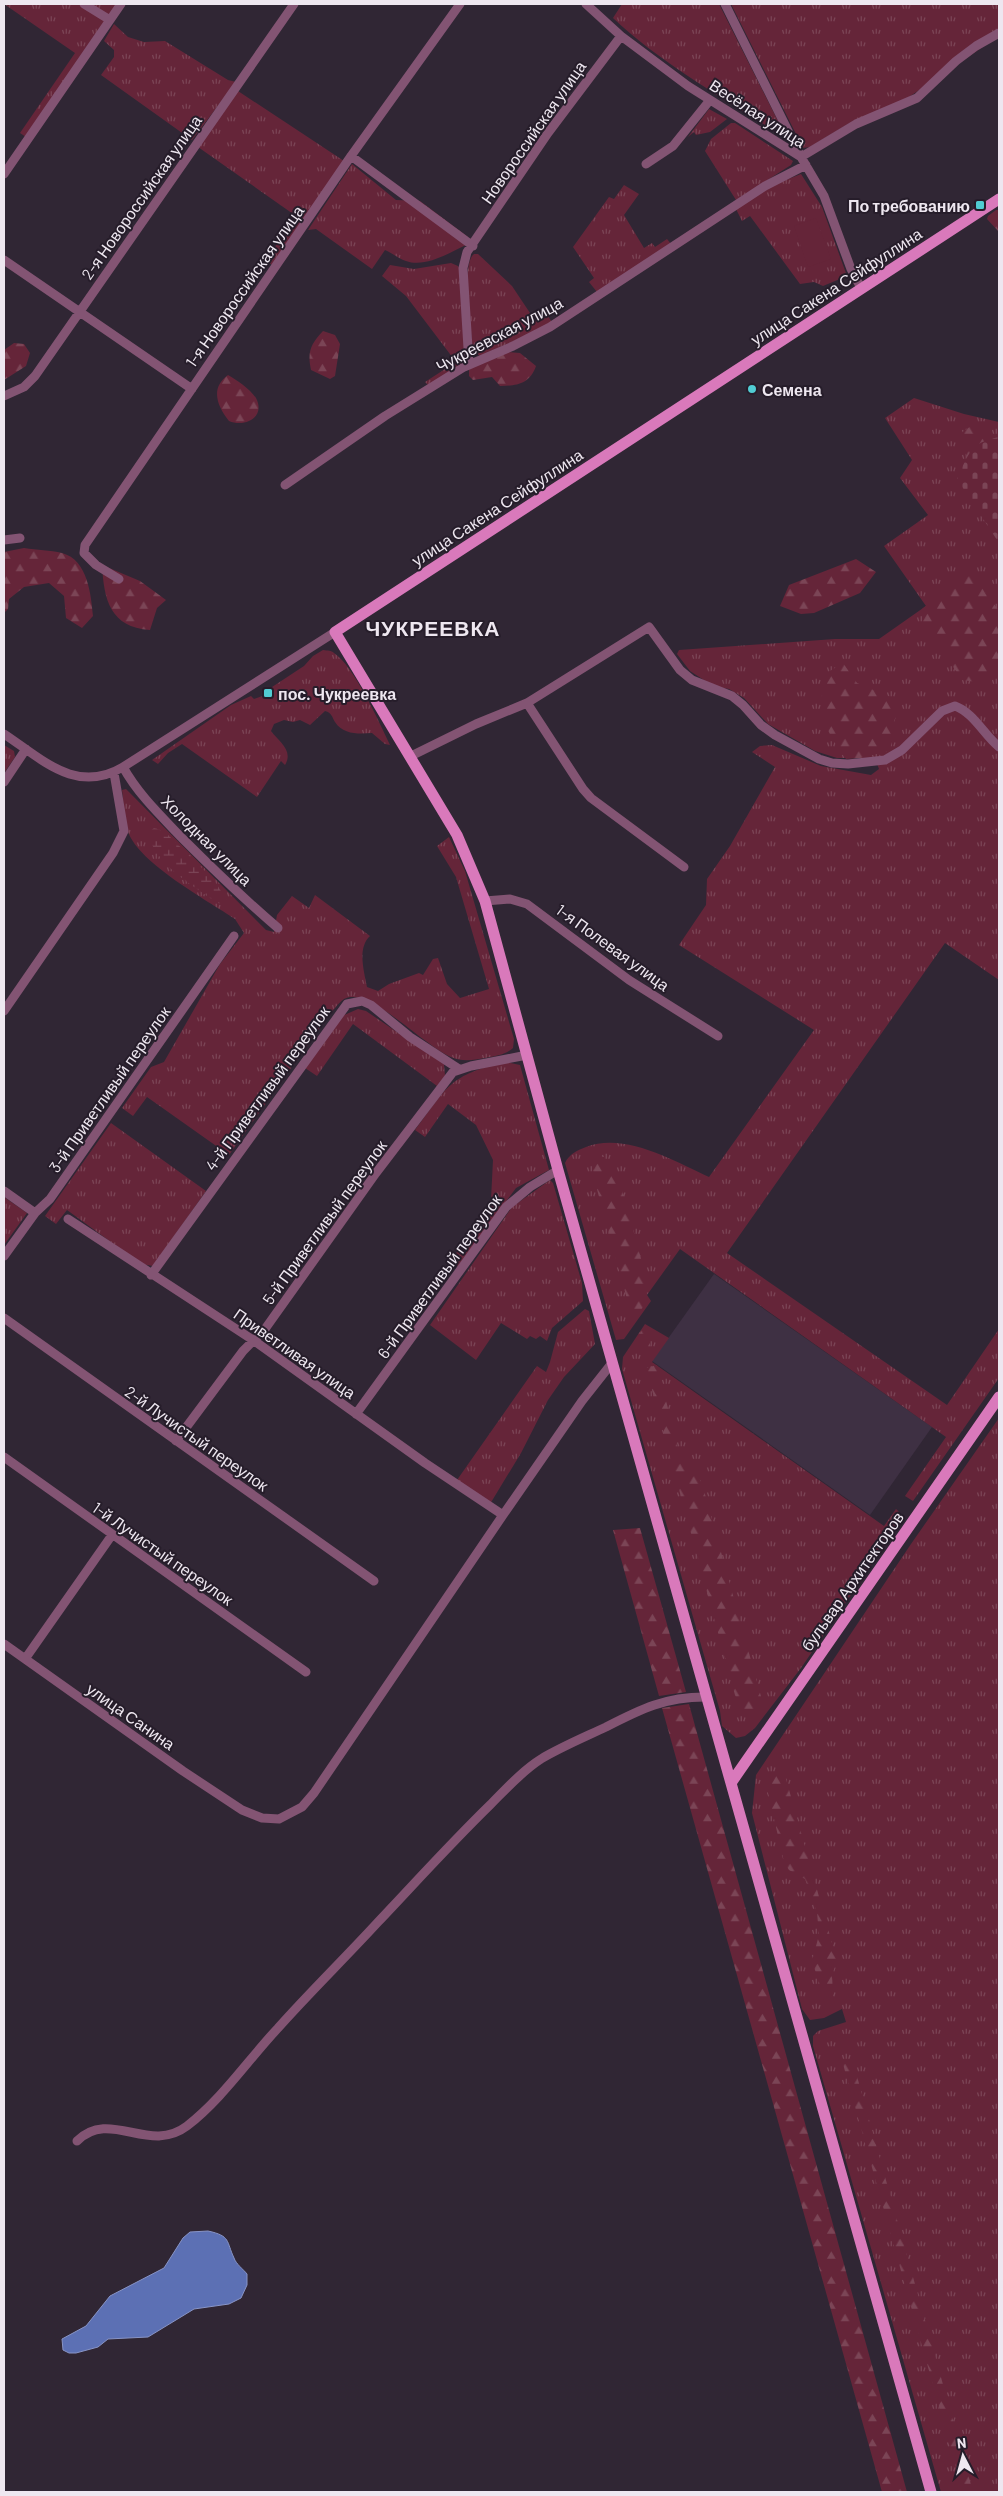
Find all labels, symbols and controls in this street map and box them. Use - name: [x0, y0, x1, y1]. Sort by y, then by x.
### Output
- street label: Новороссийская улица: [477, 57, 589, 207]
- street label: Весёлая улица: [706, 75, 810, 151]
- street label: 2-я Новороссийская улица: [77, 111, 205, 283]
- place label: По требованию: [848, 196, 970, 215]
- marker: По требованию: [974, 199, 986, 211]
- street label: 1-я Новороссийская улица: [181, 201, 307, 371]
- street label: улица Сакена Сейфуллина: [747, 223, 925, 348]
- street label: Чукреевская улица: [432, 293, 566, 375]
- place label: Семена: [762, 380, 822, 399]
- marker: Семена: [746, 383, 758, 395]
- street label: улица Сакена Сейфуллина: [408, 444, 586, 569]
- district label: ЧУКРЕЕВКА: [366, 615, 500, 640]
- place label: пос. Чукреевка: [278, 684, 396, 703]
- marker: пос. Чукреевка: [262, 687, 274, 699]
- street label: Холодная улица: [158, 791, 256, 889]
- street label: 1-я Полевая улица: [553, 900, 673, 994]
- street label: 4-й Приветливый переулок: [201, 1001, 334, 1174]
- street label: 3-й Приветливый переулок: [44, 1002, 174, 1176]
- street label: 5-й Приветливый переулок: [258, 1135, 391, 1308]
- street label: 6-й Приветливый переулок: [373, 1189, 506, 1362]
- street label: Приветливая улица: [230, 1304, 360, 1402]
- street label: 2-й Лучистый переулок: [122, 1381, 273, 1495]
- street label: 1-й Лучистый переулок: [89, 1497, 238, 1609]
- street label: бульвар Архитекторов: [797, 1508, 907, 1654]
- street label: улица Санина: [83, 1679, 179, 1753]
- north arrow: [938, 2431, 988, 2481]
- text: N: [956, 2434, 967, 2452]

